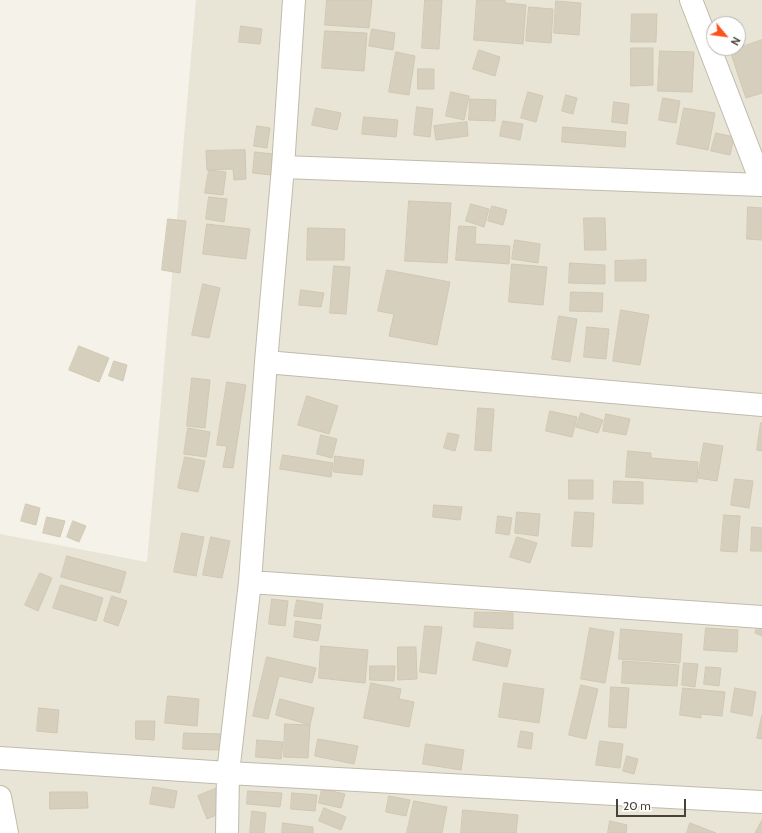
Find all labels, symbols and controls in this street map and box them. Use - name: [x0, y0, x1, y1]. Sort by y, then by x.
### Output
- north arrow: [706, 16, 746, 56]
- text: N: [728, 35, 744, 48]
- scale bar: [618, 791, 688, 817]
- text: 20 m: [623, 798, 651, 813]

